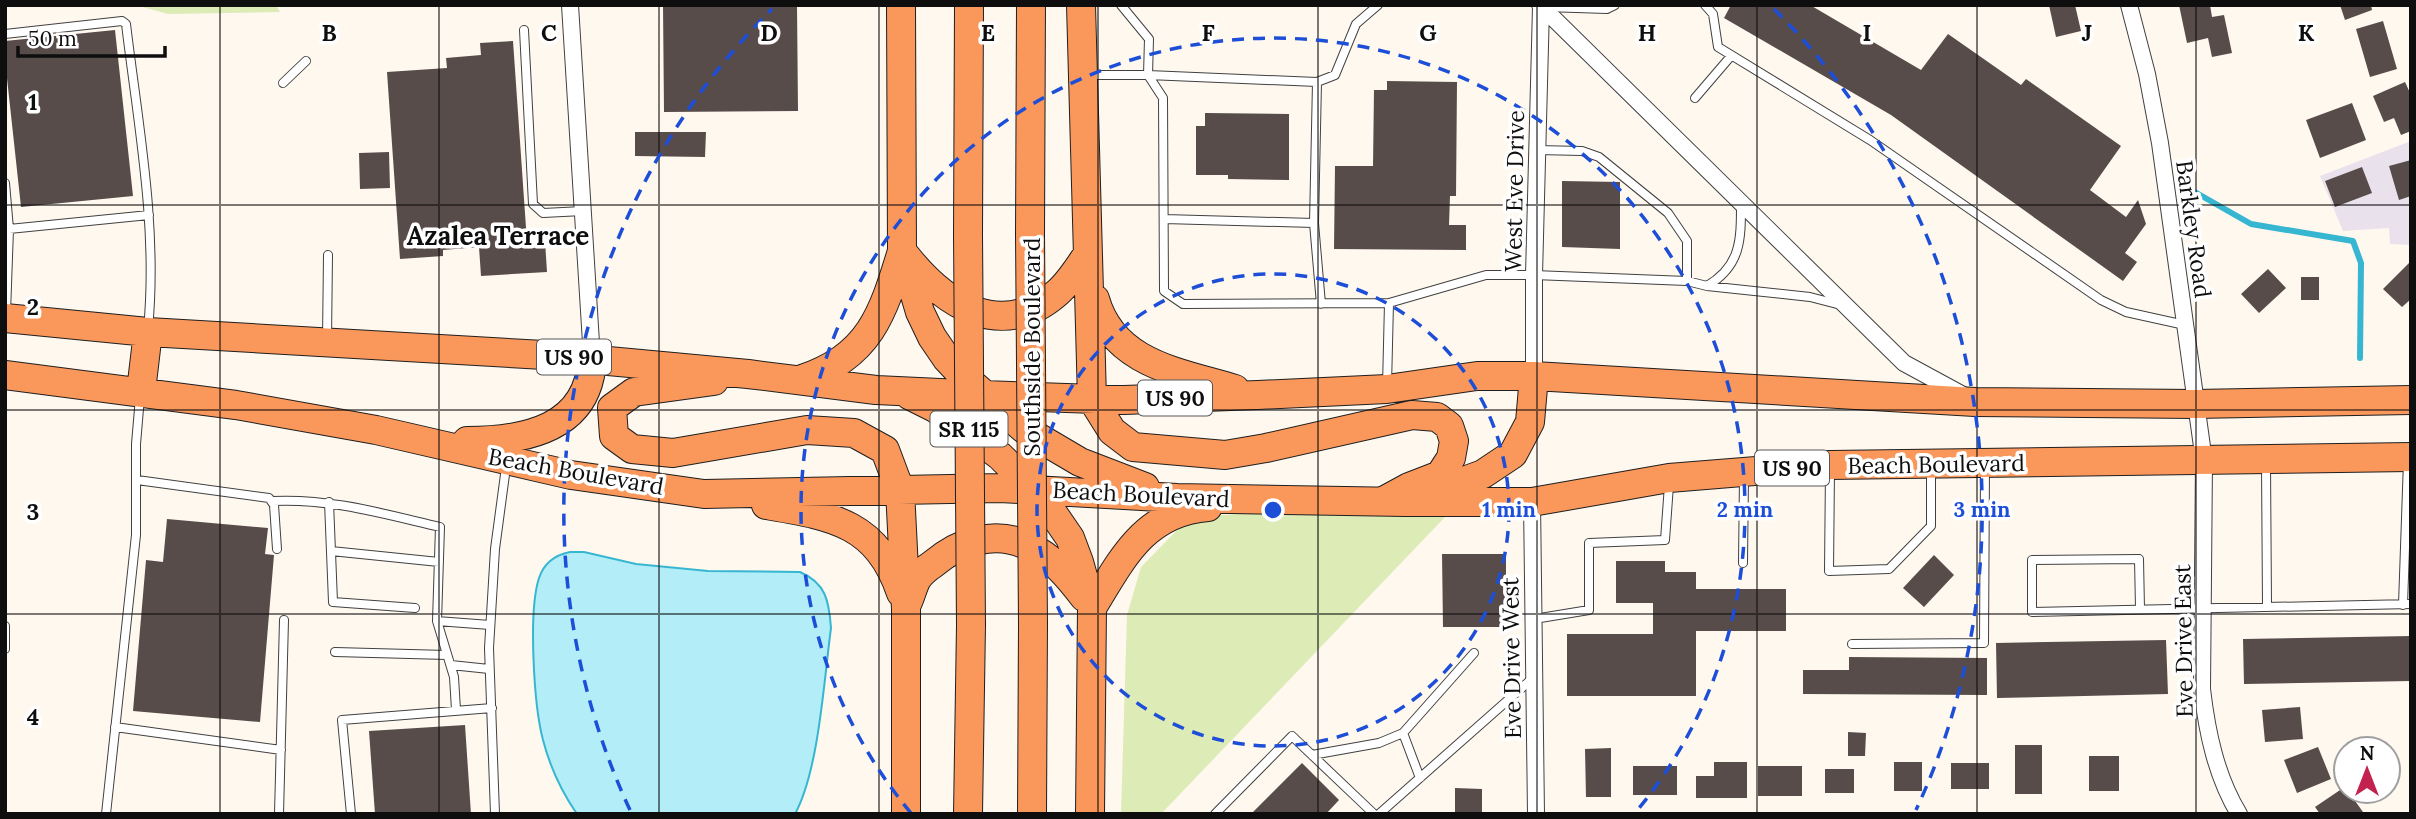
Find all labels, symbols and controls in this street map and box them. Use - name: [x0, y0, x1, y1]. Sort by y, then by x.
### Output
- scale bar: [18, 14, 164, 58]
- text: B: [321, 18, 337, 47]
- text: C: [541, 18, 557, 47]
- text: D: [760, 18, 778, 47]
- text: E: [981, 18, 995, 47]
- text: F: [1201, 18, 1215, 47]
- text: G: [1419, 18, 1437, 47]
- text: H: [1638, 18, 1656, 47]
- text: I: [1863, 18, 1871, 47]
- text: J: [2082, 18, 2092, 47]
- text: K: [2298, 18, 2315, 47]
- text: 50 m: [28, 25, 77, 52]
- text: 1: [28, 87, 38, 116]
- street label: West Eve Drive: [1498, 110, 1530, 272]
- street label: Barkley Road: [2170, 158, 2218, 300]
- district label: Azalea Terrace: [407, 219, 589, 252]
- street label: Southside Boulevard: [1017, 237, 1046, 457]
- text: 2: [27, 292, 39, 321]
- road number: US 90: [537, 340, 611, 374]
- road number: US 90: [1138, 380, 1212, 416]
- road number: SR 115: [930, 412, 1007, 446]
- street label: Beach Boulevard: [486, 441, 666, 501]
- street label: Beach Boulevard: [1847, 448, 2025, 480]
- road number: US 90: [1755, 450, 1829, 486]
- street label: Beach Boulevard: [1052, 475, 1231, 513]
- text: 1 min: [1482, 496, 1536, 523]
- text: 2 min: [1717, 496, 1773, 523]
- text: 3 min: [1954, 496, 2010, 523]
- text: 3: [27, 497, 39, 526]
- centre of rings: [1261, 498, 1285, 522]
- street label: Eve Drive East: [2167, 564, 2199, 718]
- street label: Eve Drive West: [1495, 577, 1527, 739]
- text: 4: [27, 702, 39, 731]
- north arrow: [2332, 735, 2402, 805]
- text: N: [2360, 741, 2375, 765]

